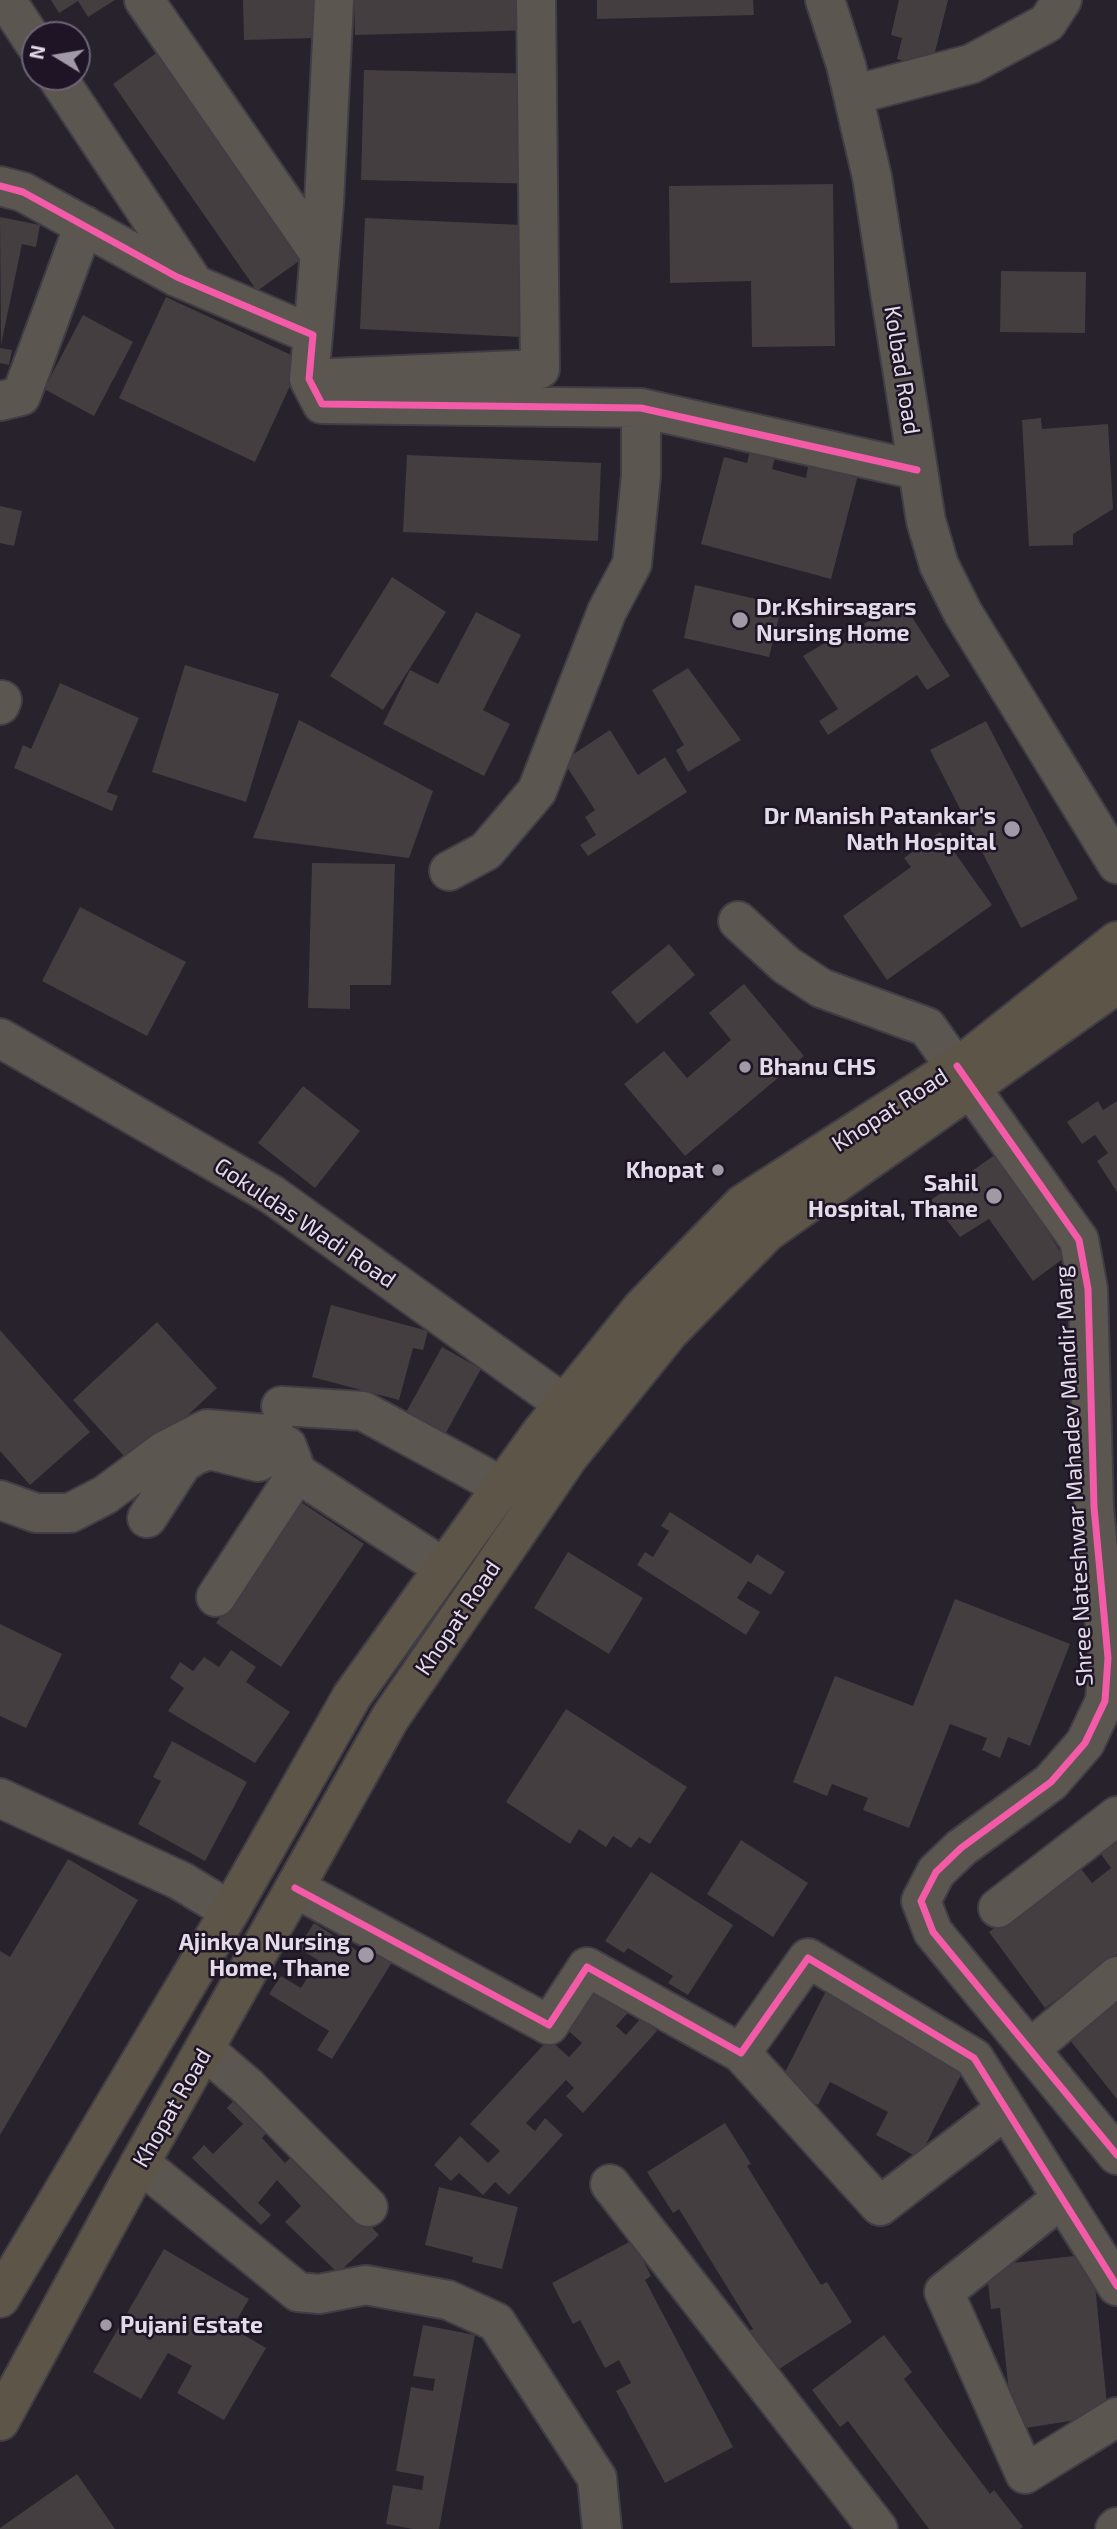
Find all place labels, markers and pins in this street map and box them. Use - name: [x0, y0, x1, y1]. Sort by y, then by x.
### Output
- place label: Dr.Kshirsagars Nursing Home: [756, 593, 916, 647]
- marker: Dr.Kshirsagars Nursing Home: [730, 610, 750, 630]
- place label: Dr Manish Patankar's Nath Hospital: [764, 802, 996, 856]
- marker: Dr Manish Patankar's Nath Hospital: [1002, 819, 1022, 839]
- place label: Bhanu CHS: [759, 1053, 876, 1081]
- marker: Bhanu CHS: [737, 1059, 753, 1075]
- place label: Khopat: [626, 1156, 704, 1184]
- marker: Khopat: [710, 1162, 726, 1178]
- place label: Sahil Hospital, Thane: [808, 1169, 978, 1223]
- marker: Sahil Hospital, Thane: [984, 1186, 1004, 1206]
- place label: Ajinkya Nursing Home, Thane: [179, 1928, 350, 1982]
- marker: Ajinkya Nursing Home, Thane: [356, 1945, 376, 1965]
- place label: Pujani Estate: [120, 2311, 263, 2339]
- marker: Pujani Estate: [98, 2317, 114, 2333]

